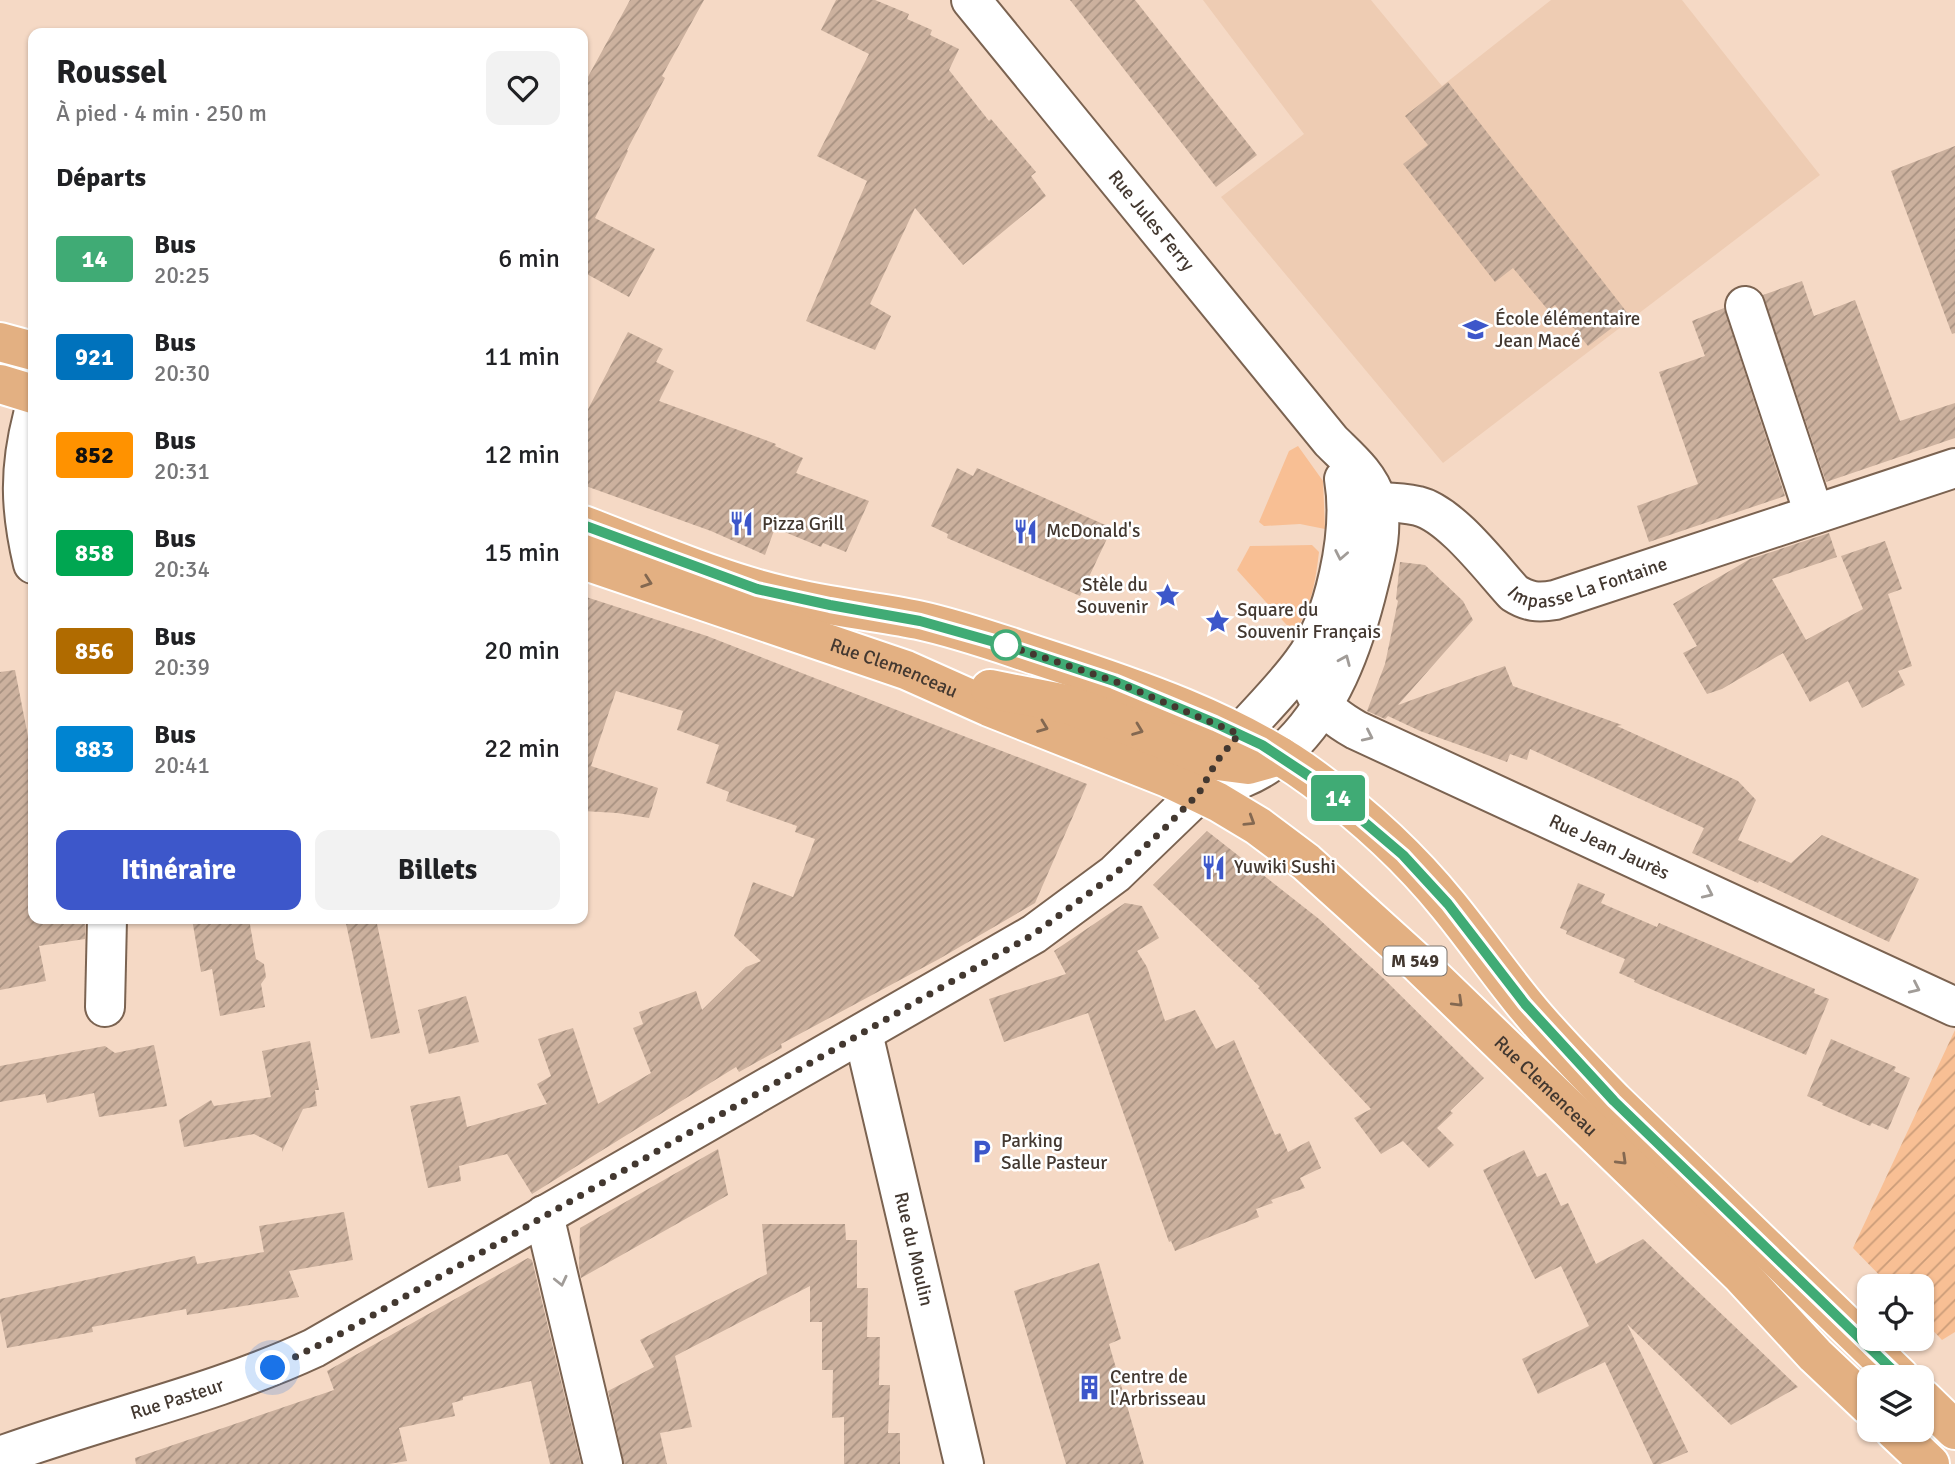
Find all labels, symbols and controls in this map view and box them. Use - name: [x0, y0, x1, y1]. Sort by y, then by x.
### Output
- button: heart: [486, 51, 560, 125]
- text: Roussel: [56, 52, 167, 93]
- text: À pied · 4 min · 250 m: [56, 99, 267, 128]
- text: Départs: [56, 162, 146, 194]
- street label: Rue Jules Ferry: [1103, 165, 1200, 276]
- text: Bus: [154, 229, 196, 261]
- text: 6 min: [498, 243, 560, 275]
- text: 14: [82, 244, 107, 274]
- text: 20:25: [154, 261, 210, 290]
- place label: École élémentaire Jean Macé: [1495, 307, 1640, 353]
- school or university icon: École élémentaire Jean Macé: [1461, 316, 1489, 344]
- text: Bus: [154, 327, 196, 359]
- text: 11 min: [484, 341, 560, 373]
- text: 921: [75, 342, 114, 372]
- text: 20:30: [154, 359, 210, 388]
- text: Bus: [154, 425, 196, 457]
- text: 12 min: [484, 439, 560, 471]
- text: 852: [75, 440, 114, 470]
- text: 20:31: [154, 457, 210, 486]
- restaurant icon: Pizza Grill: [728, 510, 756, 538]
- place label: Pizza Grill: [762, 512, 844, 536]
- restaurant icon: McDonald's: [1012, 517, 1040, 545]
- place label: McDonald's: [1046, 519, 1140, 543]
- text: Bus: [154, 523, 196, 555]
- text: 15 min: [484, 537, 560, 569]
- text: 858: [75, 538, 114, 568]
- one-way arrow: [1334, 549, 1349, 561]
- street label: Impasse La Fontaine: [1502, 552, 1670, 614]
- text: 20:34: [154, 555, 210, 584]
- place label: Stèle du Souvenir: [1077, 573, 1148, 619]
- one-way arrow: [641, 574, 653, 588]
- place icon: Stèle du Souvenir: [1154, 582, 1182, 610]
- place label: Square du Souvenir Français: [1237, 598, 1381, 644]
- place icon: Square du Souvenir Français: [1203, 607, 1231, 635]
- text: Bus: [154, 621, 196, 653]
- unlabelled marker: [991, 630, 1021, 660]
- street label: Rue Clemenceau: [827, 633, 961, 703]
- text: 20 min: [484, 635, 560, 667]
- text: 856: [75, 636, 114, 666]
- text: 20:39: [154, 653, 210, 682]
- one-way arrow: [1337, 654, 1351, 666]
- text: Bus: [154, 719, 196, 751]
- one-way arrow: [1036, 719, 1048, 733]
- one-way arrow: [1131, 721, 1143, 735]
- one-way arrow: [1361, 728, 1373, 742]
- text: 22 min: [484, 733, 560, 765]
- text: 883: [75, 734, 114, 764]
- text: 20:41: [154, 751, 210, 780]
- line badge: 14: [1306, 775, 1370, 821]
- text: 14: [1325, 783, 1351, 813]
- street label: Rue Jean Jaurès: [1545, 809, 1673, 885]
- one-way arrow: [1242, 813, 1255, 826]
- button: Itinéraire: [56, 830, 301, 910]
- button: Billets: [315, 830, 560, 910]
- restaurant icon: Yuwiki Sushi: [1200, 853, 1228, 881]
- place label: Yuwiki Sushi: [1234, 855, 1336, 879]
- one-way arrow: [1701, 885, 1713, 899]
- road number: M 549: [1384, 946, 1446, 976]
- one-way arrow: [1908, 980, 1920, 994]
- one-way arrow: [1450, 994, 1463, 1007]
- street label: Rue Clemenceau: [1489, 1031, 1602, 1142]
- place label: Parking Salle Pasteur: [1001, 1129, 1107, 1175]
- parking icon: Parking Salle Pasteur: [967, 1138, 995, 1166]
- one-way arrow: [1614, 1151, 1627, 1164]
- street label: Rue du Moulin: [889, 1190, 939, 1309]
- map controls: [1857, 1274, 1934, 1442]
- button: locate: [1857, 1274, 1934, 1351]
- one-way arrow: [552, 1275, 567, 1287]
- your location: [255, 1350, 290, 1385]
- place label: Centre de l'Arbrisseau: [1110, 1365, 1206, 1411]
- button: layers: [1857, 1365, 1934, 1442]
- street label: Rue Pasteur: [127, 1373, 227, 1425]
- building icon: Centre de l'Arbrisseau: [1076, 1374, 1104, 1402]

